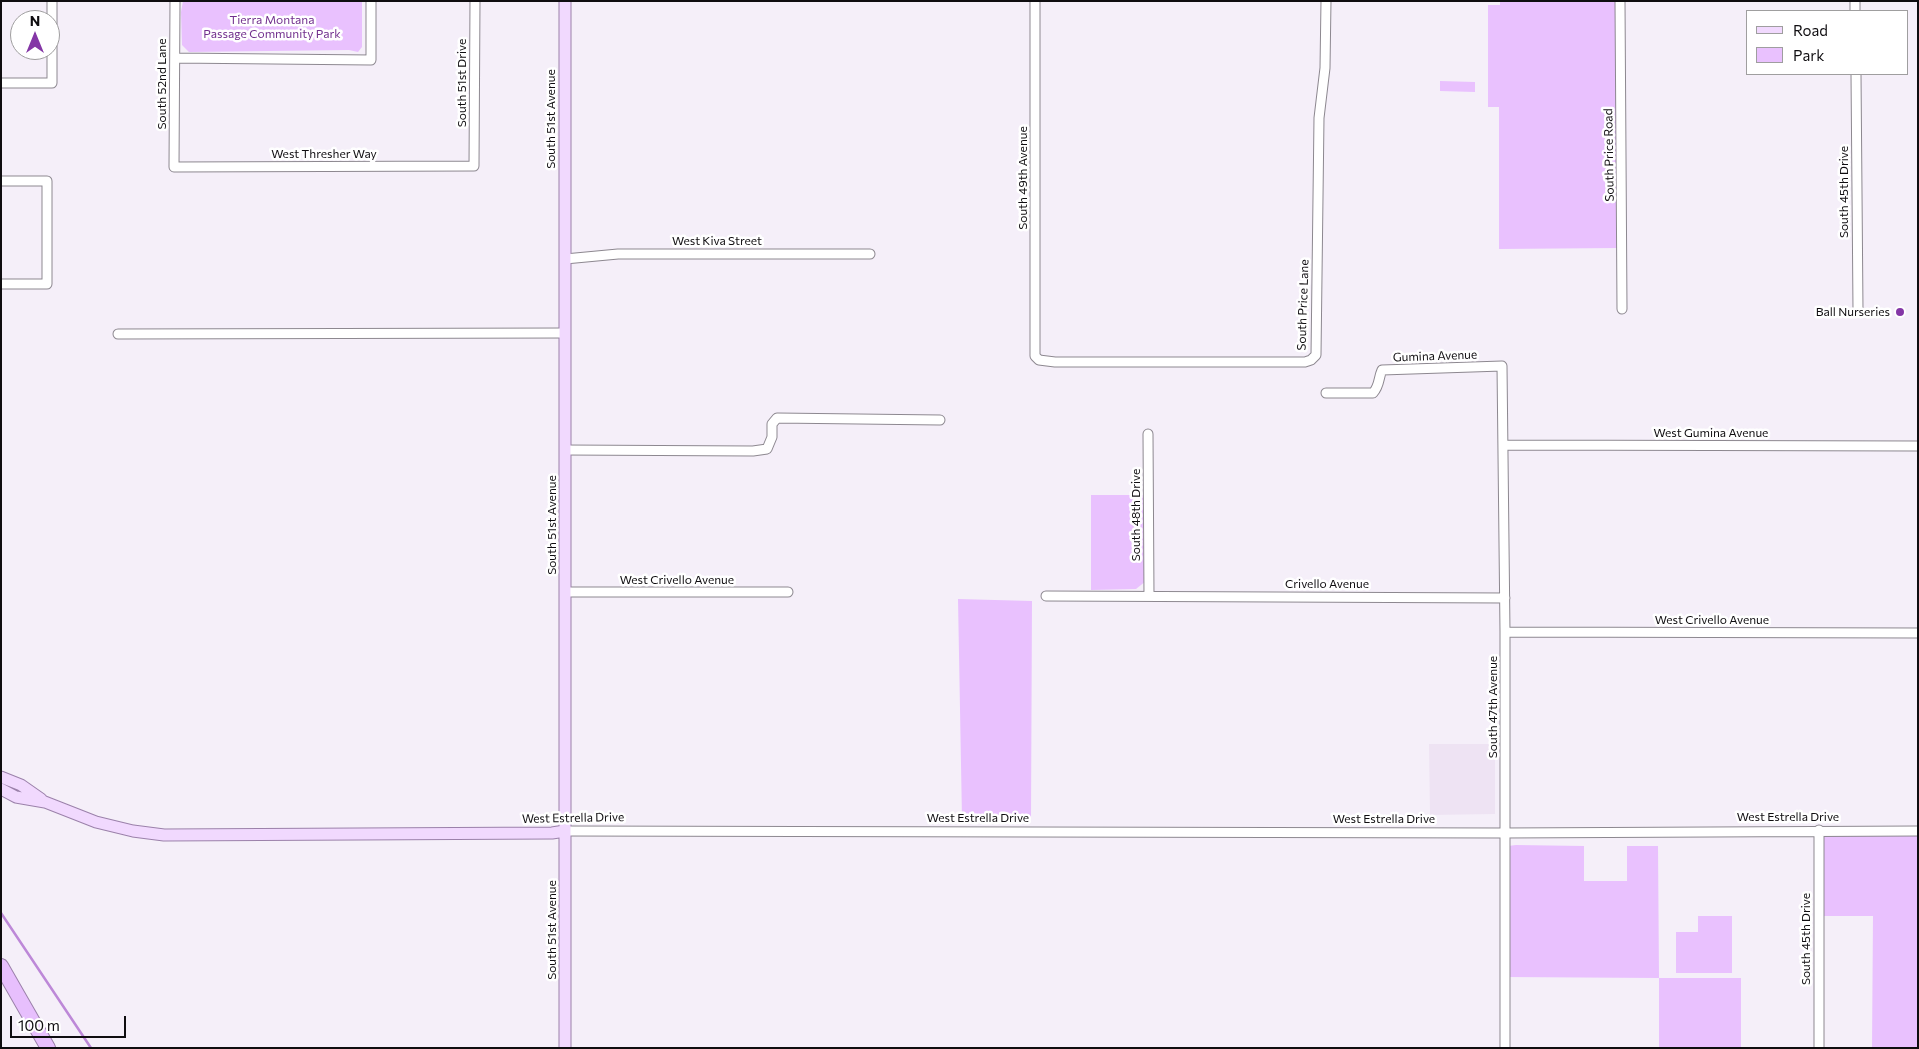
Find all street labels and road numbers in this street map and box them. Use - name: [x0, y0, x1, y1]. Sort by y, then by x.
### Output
- street label: South 52nd Lane: [155, 38, 169, 130]
- street label: South 51st Drive: [455, 39, 469, 127]
- street label: South 51st Avenue: [544, 69, 558, 169]
- street label: South Price Road: [1601, 108, 1617, 202]
- street label: South 49th Avenue: [1016, 126, 1030, 230]
- street label: South 45th Drive: [1837, 146, 1851, 238]
- street label: West Thresher Way: [271, 147, 377, 161]
- street label: West Kiva Street: [672, 234, 762, 248]
- street label: South Price Lane: [1294, 259, 1312, 351]
- street label: Gumina Avenue: [1393, 347, 1477, 365]
- street label: West Gumina Avenue: [1654, 426, 1768, 440]
- street label: South 48th Drive: [1129, 469, 1143, 561]
- street label: South 51st Avenue: [545, 475, 559, 575]
- street label: West Crivello Avenue: [620, 573, 734, 587]
- street label: Crivello Avenue: [1285, 577, 1369, 591]
- street label: West Crivello Avenue: [1655, 613, 1769, 627]
- street label: South 47th Avenue: [1486, 656, 1500, 758]
- street label: West Estrella Drive: [522, 810, 624, 826]
- street label: West Estrella Drive: [1737, 810, 1839, 824]
- street label: West Estrella Drive: [927, 811, 1029, 825]
- street label: West Estrella Drive: [1333, 812, 1435, 826]
- street label: South 51st Avenue: [545, 880, 559, 980]
- street label: South 45th Drive: [1799, 893, 1813, 985]

